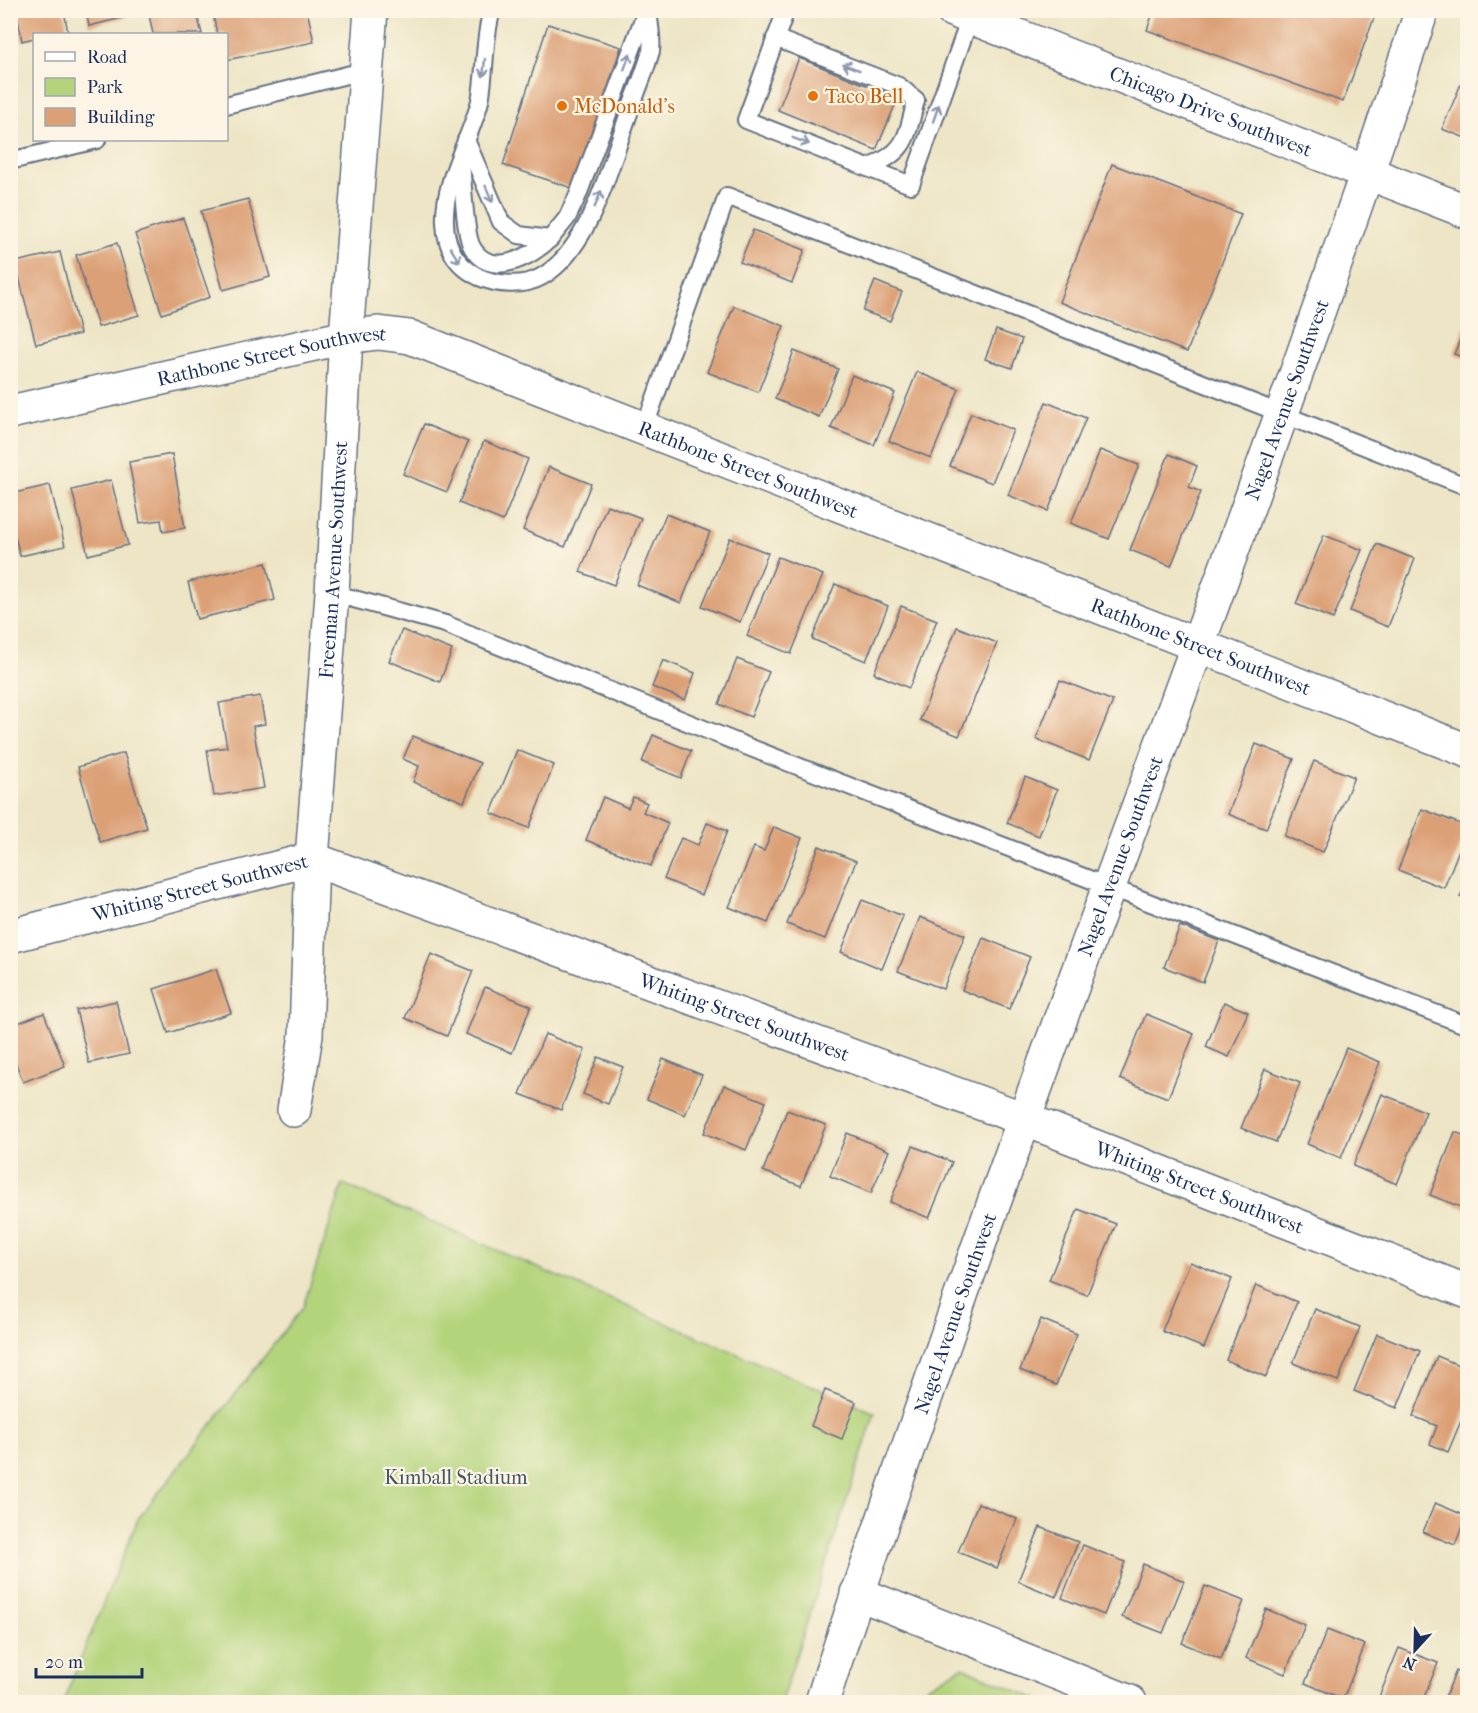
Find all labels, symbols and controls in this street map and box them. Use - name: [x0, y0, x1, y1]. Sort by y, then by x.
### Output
- legend: [33, 33, 228, 141]
- text: Road: [87, 47, 127, 68]
- one-way arrow: [622, 53, 633, 72]
- one-way arrow: [478, 58, 489, 78]
- one-way arrow: [842, 61, 861, 72]
- street label: Chicago Drive Southwest: [1106, 62, 1315, 162]
- text: Park: [87, 77, 124, 98]
- place label: Taco Bell: [825, 85, 904, 108]
- marker: Taco Bell: [806, 89, 820, 103]
- place label: McDonald's: [574, 95, 675, 118]
- marker: McDonald's: [555, 99, 569, 113]
- one-way arrow: [932, 104, 943, 123]
- text: Building: [87, 107, 155, 128]
- one-way arrow: [791, 136, 809, 147]
- one-way arrow: [484, 184, 495, 202]
- one-way arrow: [593, 191, 604, 209]
- one-way arrow: [449, 246, 461, 263]
- street label: Nagel Avenue Southwest: [1241, 296, 1334, 503]
- street label: Rathbone Street Southwest: [155, 322, 388, 391]
- street label: Rathbone Street Southwest: [635, 416, 861, 523]
- street label: Freeman Avenue Southwest: [315, 440, 352, 680]
- street label: Rathbone Street Southwest: [1087, 594, 1314, 700]
- street label: Nagel Avenue Southwest: [1073, 753, 1168, 960]
- street label: Whiting Street Southwest: [89, 850, 310, 927]
- street label: Whiting Street Southwest: [635, 968, 852, 1066]
- street label: Whiting Street Southwest: [1091, 1136, 1307, 1239]
- street label: Nagel Avenue Southwest: [910, 1210, 1001, 1417]
- park label: Kimball Stadium: [384, 1466, 528, 1489]
- north arrow: [1385, 1620, 1445, 1680]
- scale bar: [36, 1641, 142, 1679]
- text: 20 m: [45, 1652, 83, 1673]
- text: N: [1400, 1652, 1419, 1675]

